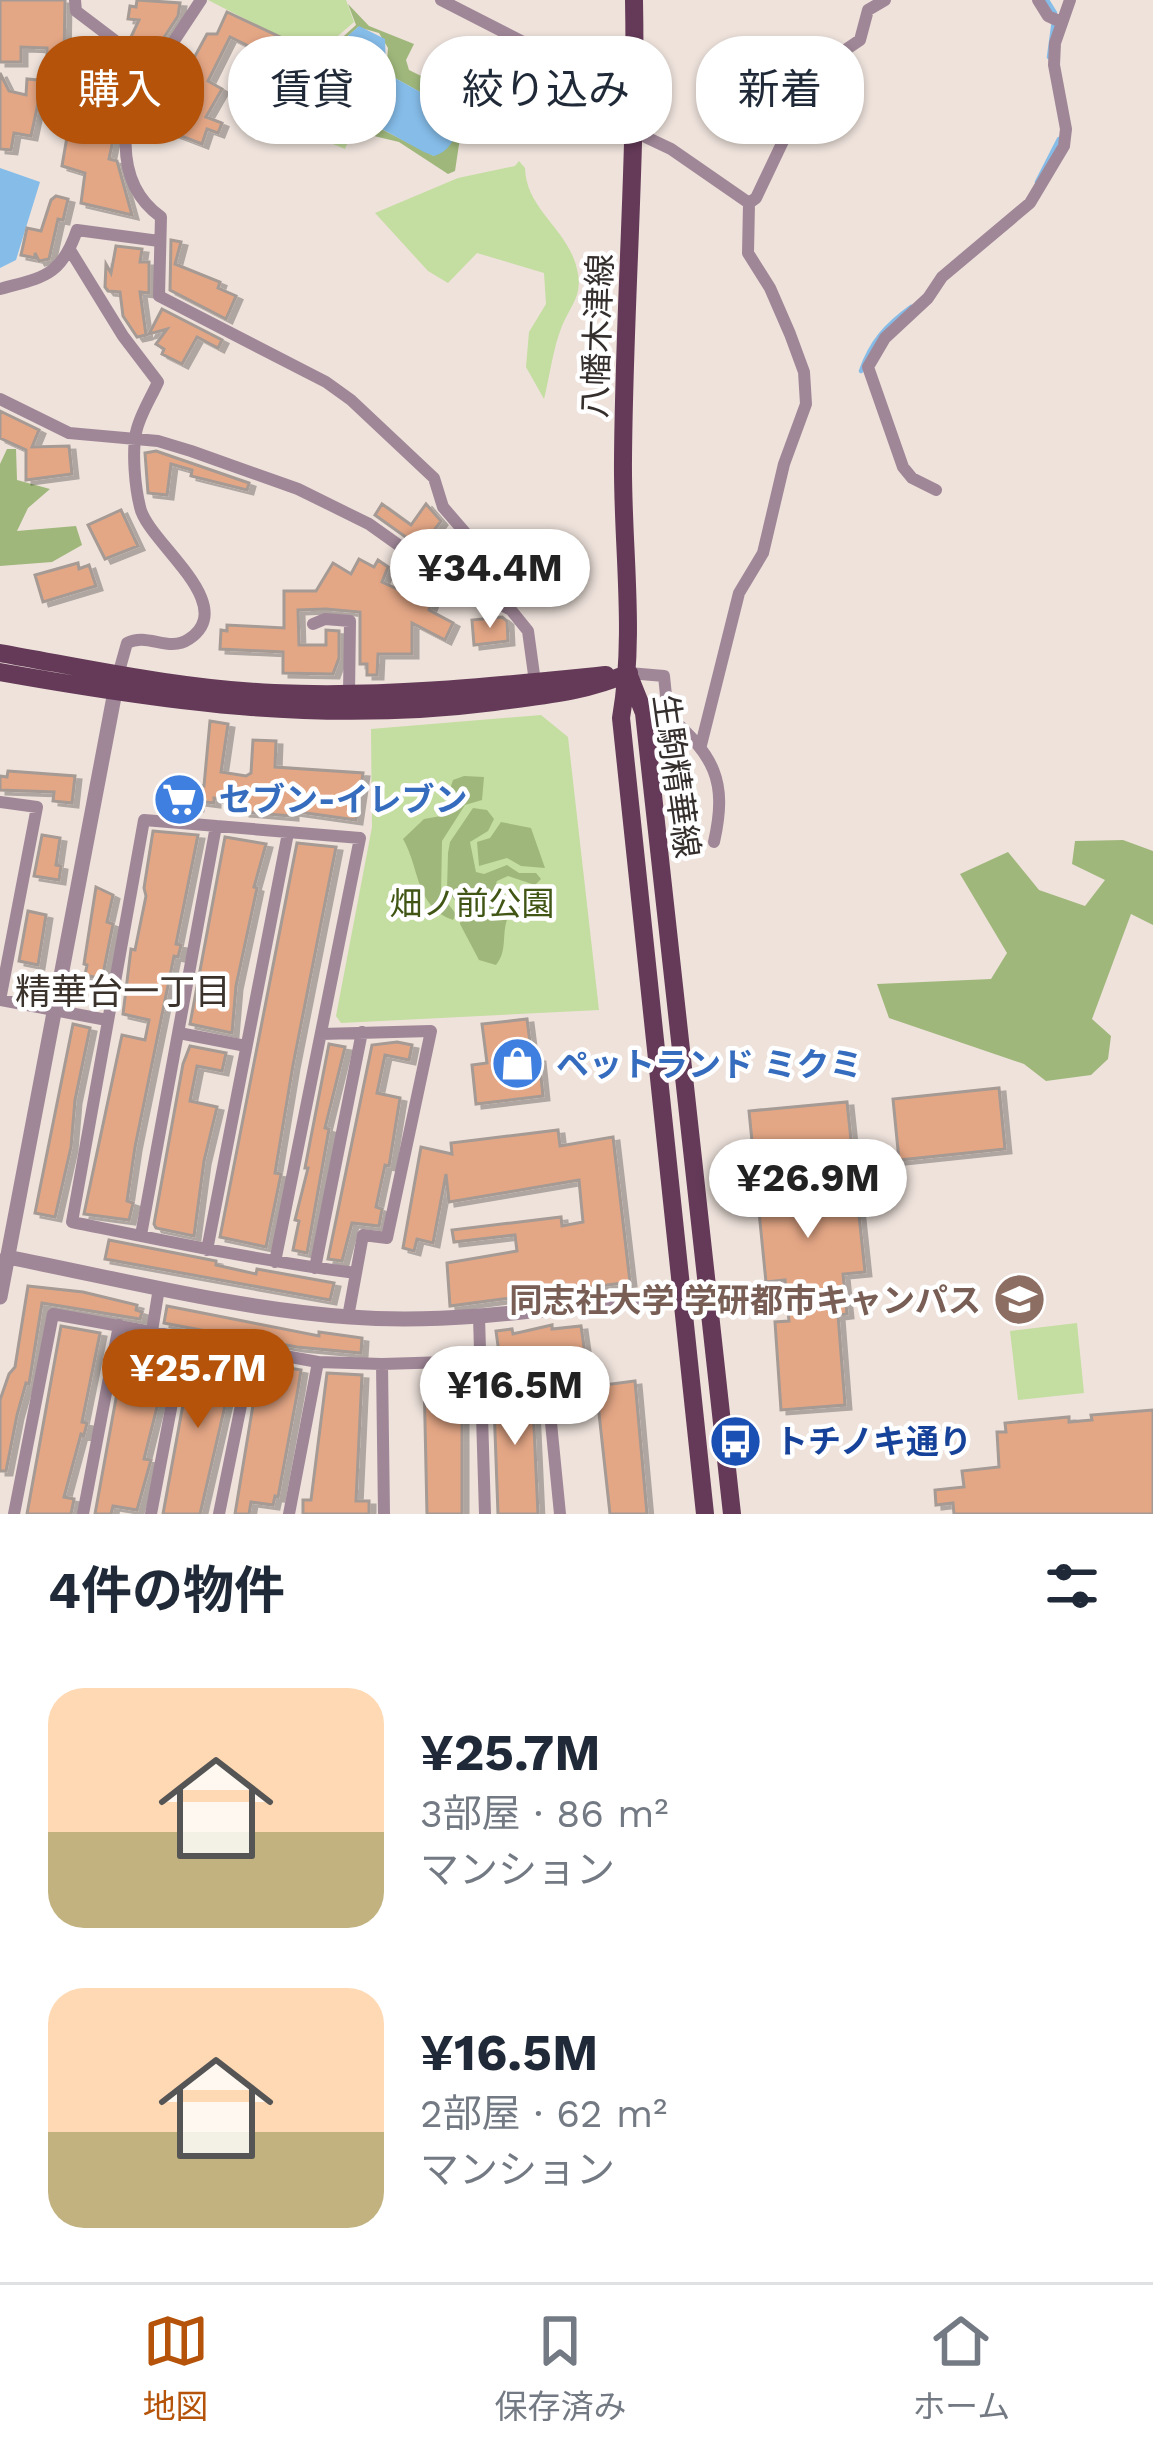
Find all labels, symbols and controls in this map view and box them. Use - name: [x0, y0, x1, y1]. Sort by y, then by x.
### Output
- chip: 購入: [36, 36, 204, 144]
- chip: 賃貸: [228, 36, 396, 144]
- chip: 絞り込み: [420, 36, 672, 144]
- chip: 新着: [696, 36, 864, 144]
- street label: 八幡木津線: [575, 253, 620, 419]
- pin: ¥34.4M: [392, 529, 588, 631]
- text: ¥34.4M: [417, 545, 563, 590]
- street label: 生駒精華線: [646, 692, 707, 860]
- supermarket icon: セブン-イレブン: [152, 771, 208, 827]
- place label: セブン-イレブン: [219, 780, 467, 819]
- park label: 畑ノ前公園: [390, 884, 555, 923]
- district label: 精華台一丁目: [15, 971, 231, 1013]
- shop icon: ペットランド ミクミ: [489, 1036, 545, 1092]
- place label: ペットランド ミクミ: [556, 1045, 862, 1084]
- pin: ¥26.9M: [710, 1139, 906, 1241]
- text: ¥26.9M: [736, 1155, 880, 1200]
- school or university icon: 同志社大学 学研都市キャンパス: [992, 1272, 1048, 1328]
- place label: 同志社大学 学研都市キャンパス: [510, 1281, 981, 1320]
- pin: ¥25.7M: [100, 1329, 296, 1431]
- text: ¥25.7M: [129, 1345, 267, 1390]
- pin: ¥16.5M: [417, 1346, 613, 1448]
- text: ¥16.5M: [447, 1362, 583, 1407]
- bus stop icon: トチノキ通り: [708, 1413, 764, 1469]
- place label: トチノキ通り: [775, 1422, 972, 1461]
- icon: filters: [1039, 1553, 1105, 1619]
- text: 4件の物件: [48, 1561, 285, 1620]
- text: ¥25.7M: [420, 1723, 601, 1782]
- icon: home: [144, 1736, 288, 1880]
- text: 3部屋 · 86 m²: [420, 1791, 669, 1836]
- text: マンション: [420, 1847, 615, 1892]
- text: ¥16.5M: [420, 2023, 598, 2082]
- icon: home: [144, 2036, 288, 2180]
- text: 2部屋 · 62 m²: [420, 2091, 667, 2136]
- text: マンション: [420, 2147, 615, 2192]
- tab: 地図: [143, 2308, 209, 2428]
- tab: 保存済み: [494, 2308, 626, 2428]
- tab: ホーム: [912, 2308, 1010, 2428]

